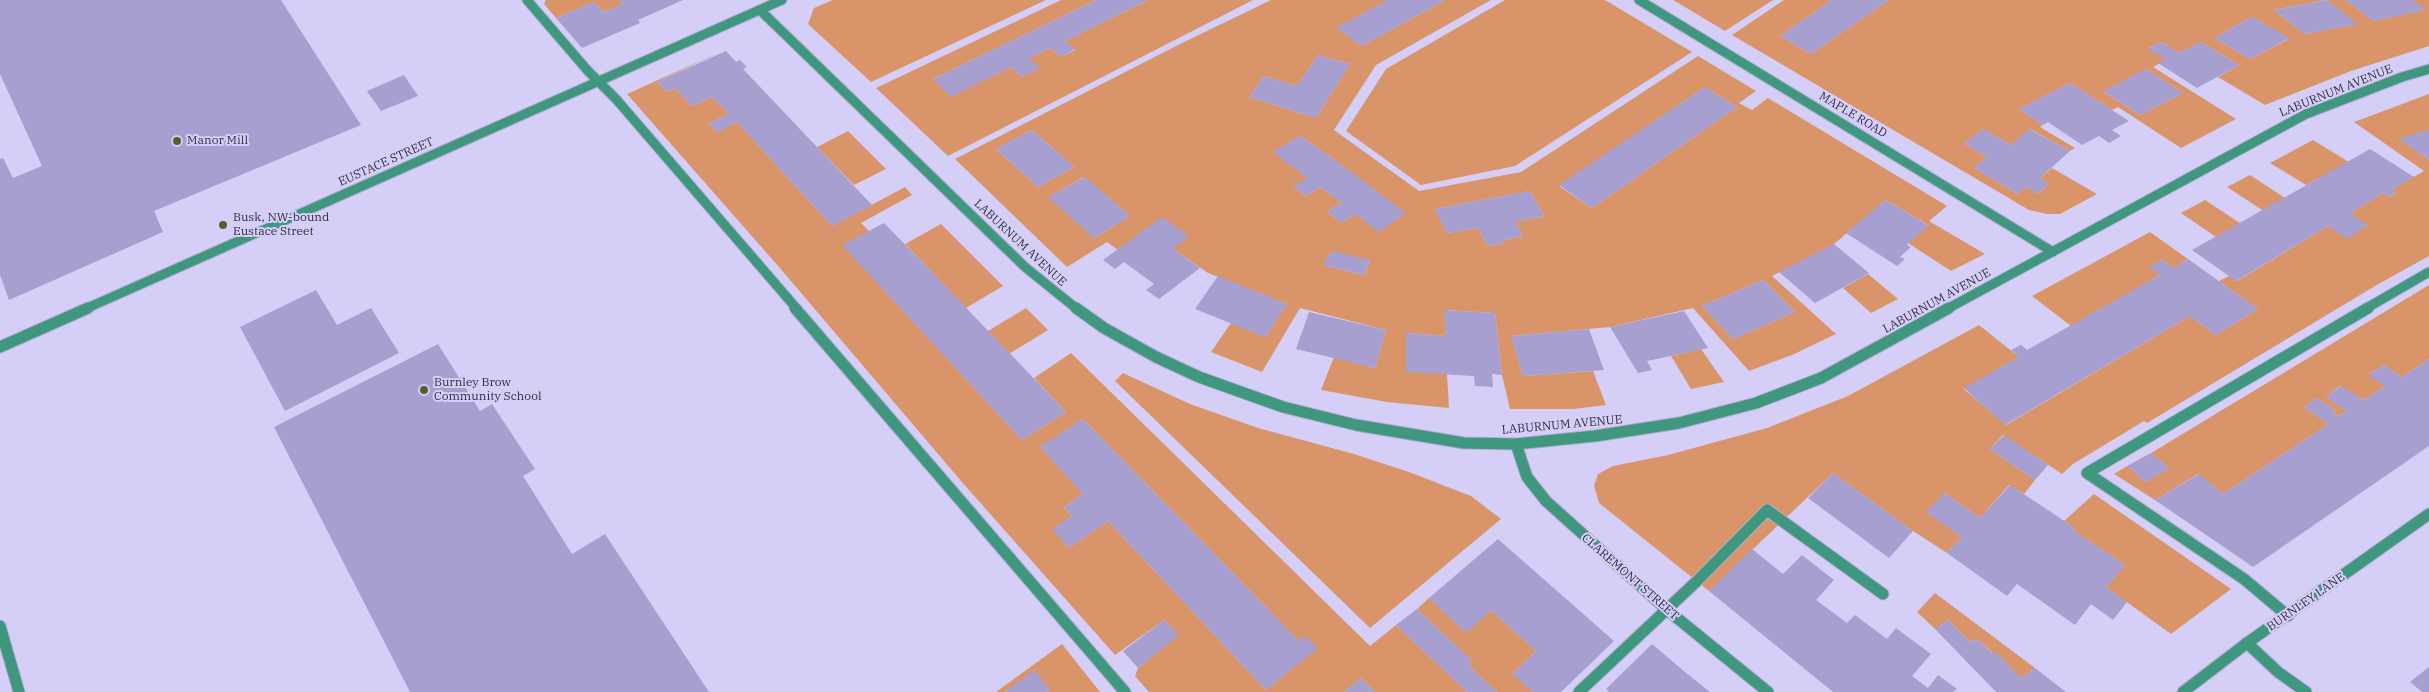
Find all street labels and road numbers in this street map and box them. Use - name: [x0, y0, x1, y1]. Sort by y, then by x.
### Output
- street label: LABURNUM AVENUE: [2277, 62, 2395, 120]
- street label: MAPLE ROAD: [1816, 89, 1890, 141]
- street label: EUSTACE STREET: [336, 135, 436, 189]
- street label: LABURNUM AVENUE: [971, 196, 1069, 290]
- street label: LABURNUM AVENUE: [1881, 265, 1993, 337]
- street label: LABURNUM AVENUE: [1501, 413, 1623, 437]
- street label: CLAREMONT STREET: [1578, 531, 1682, 623]
- street label: BURNLEY LANE: [2264, 570, 2348, 634]

